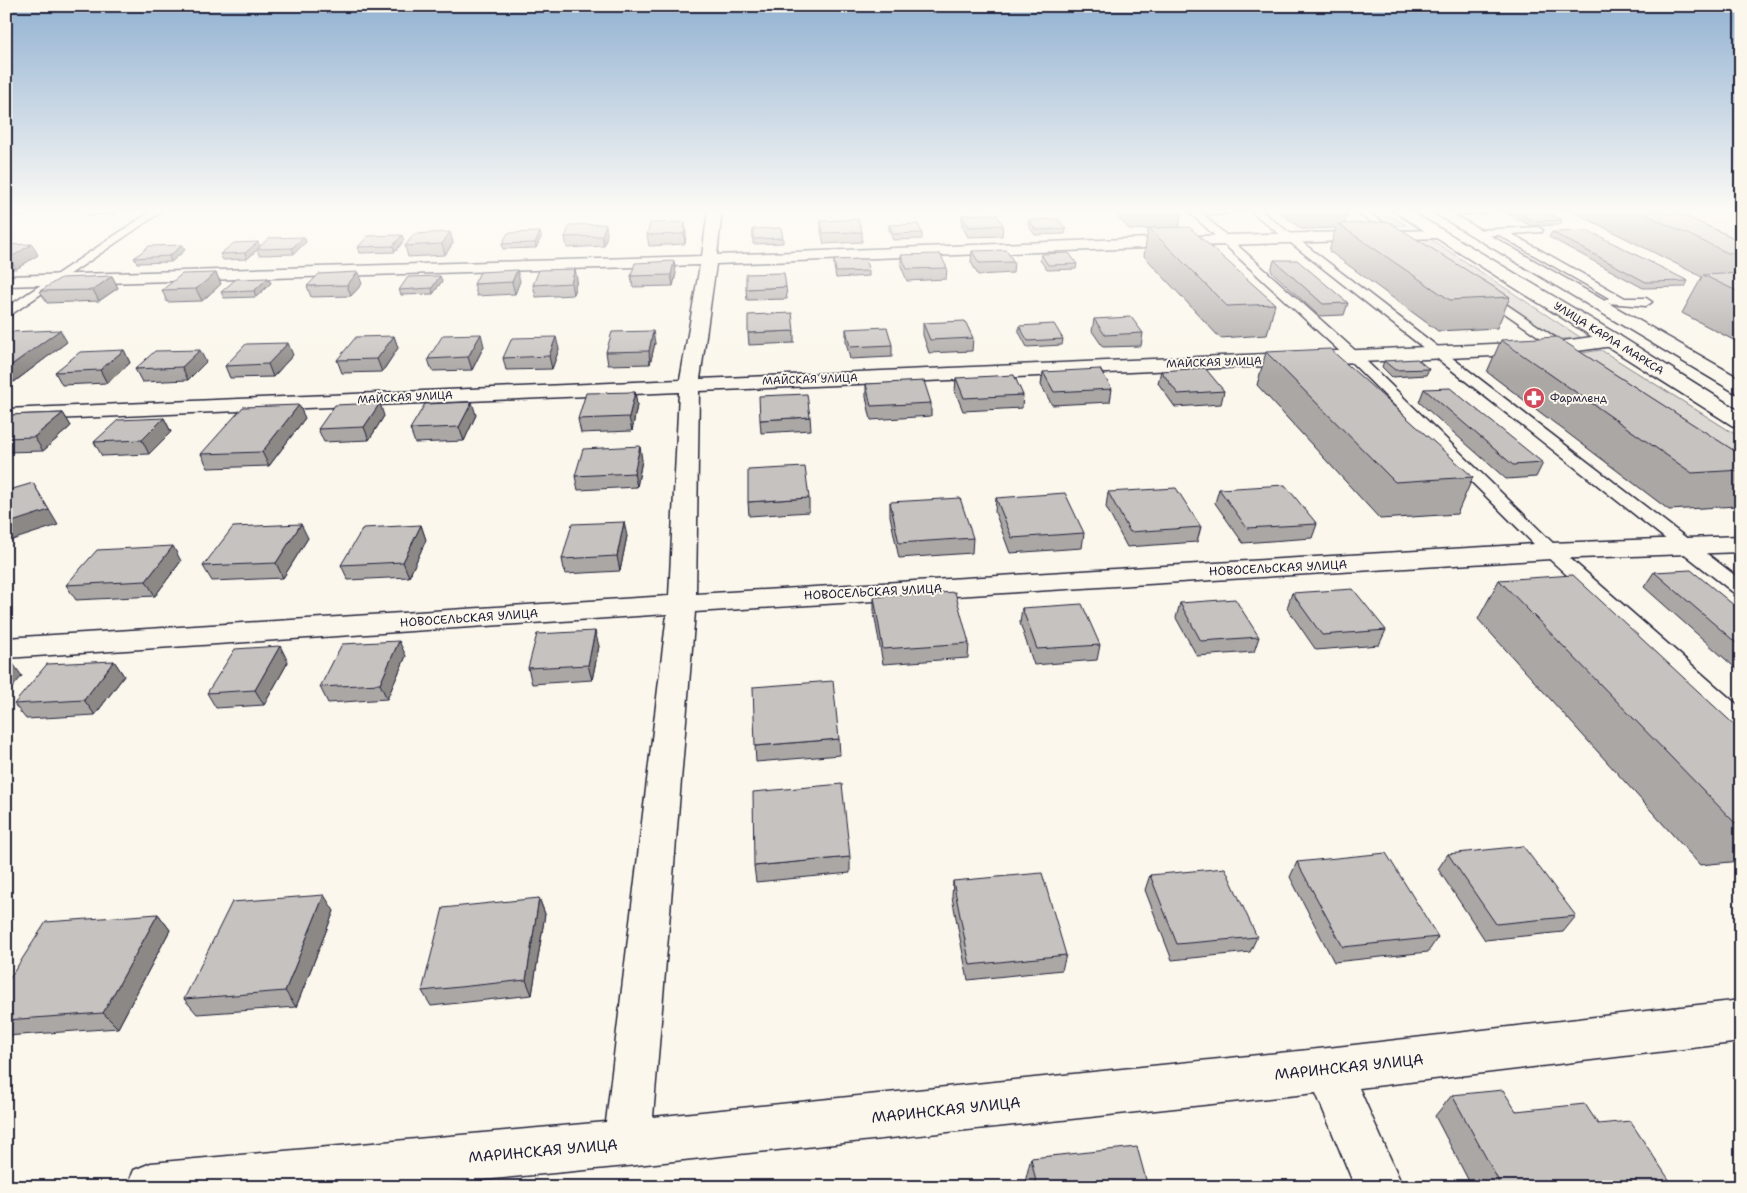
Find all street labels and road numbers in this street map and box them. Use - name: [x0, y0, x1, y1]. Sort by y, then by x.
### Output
- street label: УЛИЦА КАРЛА МАРКСА: [1551, 298, 1666, 378]
- street label: МАЙСКАЯ УЛИЦА: [1166, 352, 1262, 372]
- street label: МАЙСКАЯ УЛИЦА: [762, 369, 858, 389]
- street label: МАЙСКАЯ УЛИЦА: [357, 387, 453, 407]
- street label: НОВОСЕЛЬСКАЯ УЛИЦА: [1208, 556, 1348, 580]
- street label: НОВОСЕЛЬСКАЯ УЛИЦА: [803, 580, 943, 604]
- street label: НОВОСЕЛЬСКАЯ УЛИЦА: [399, 605, 539, 631]
- street label: МАРИНСКАЯ УЛИЦА: [1273, 1049, 1425, 1085]
- street label: МАРИНСКАЯ УЛИЦА: [870, 1092, 1022, 1128]
- street label: МАРИНСКАЯ УЛИЦА: [467, 1134, 619, 1168]

